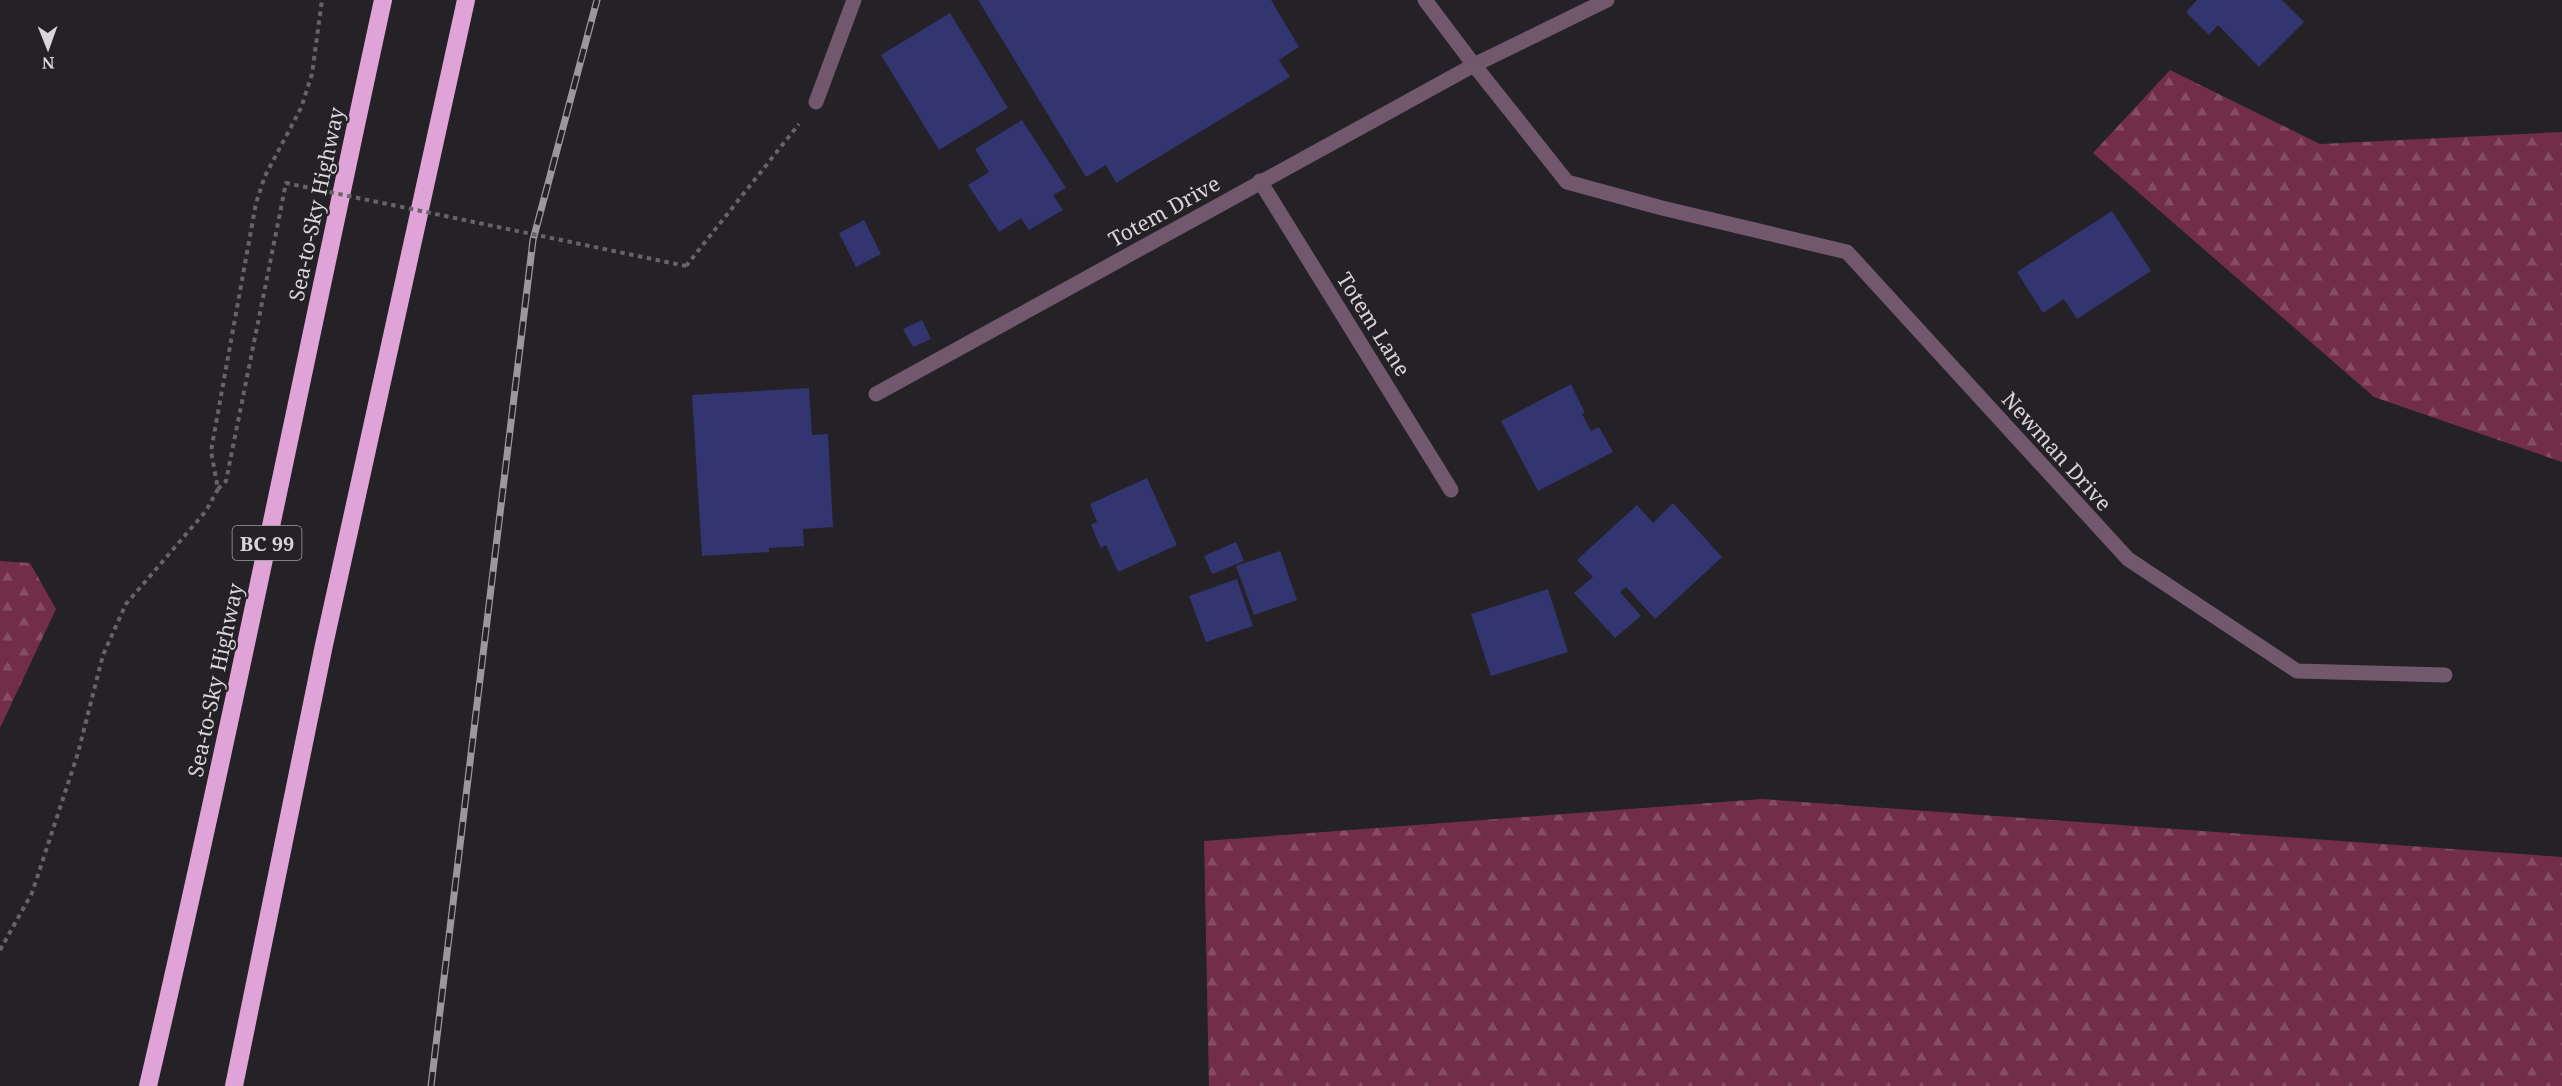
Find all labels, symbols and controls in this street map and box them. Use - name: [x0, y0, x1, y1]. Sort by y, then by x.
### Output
- north arrow: [18, 18, 78, 78]
- text: N: [41, 52, 55, 74]
- street label: Sea-to-Sky Highway: [282, 104, 350, 303]
- street label: Totem Drive: [1103, 169, 1225, 253]
- street label: Totem Lane: [1331, 267, 1417, 381]
- street label: Newman Drive: [1996, 385, 2118, 517]
- road number: BC 99: [232, 526, 302, 560]
- street label: Sea-to-Sky Highway: [181, 580, 249, 779]

